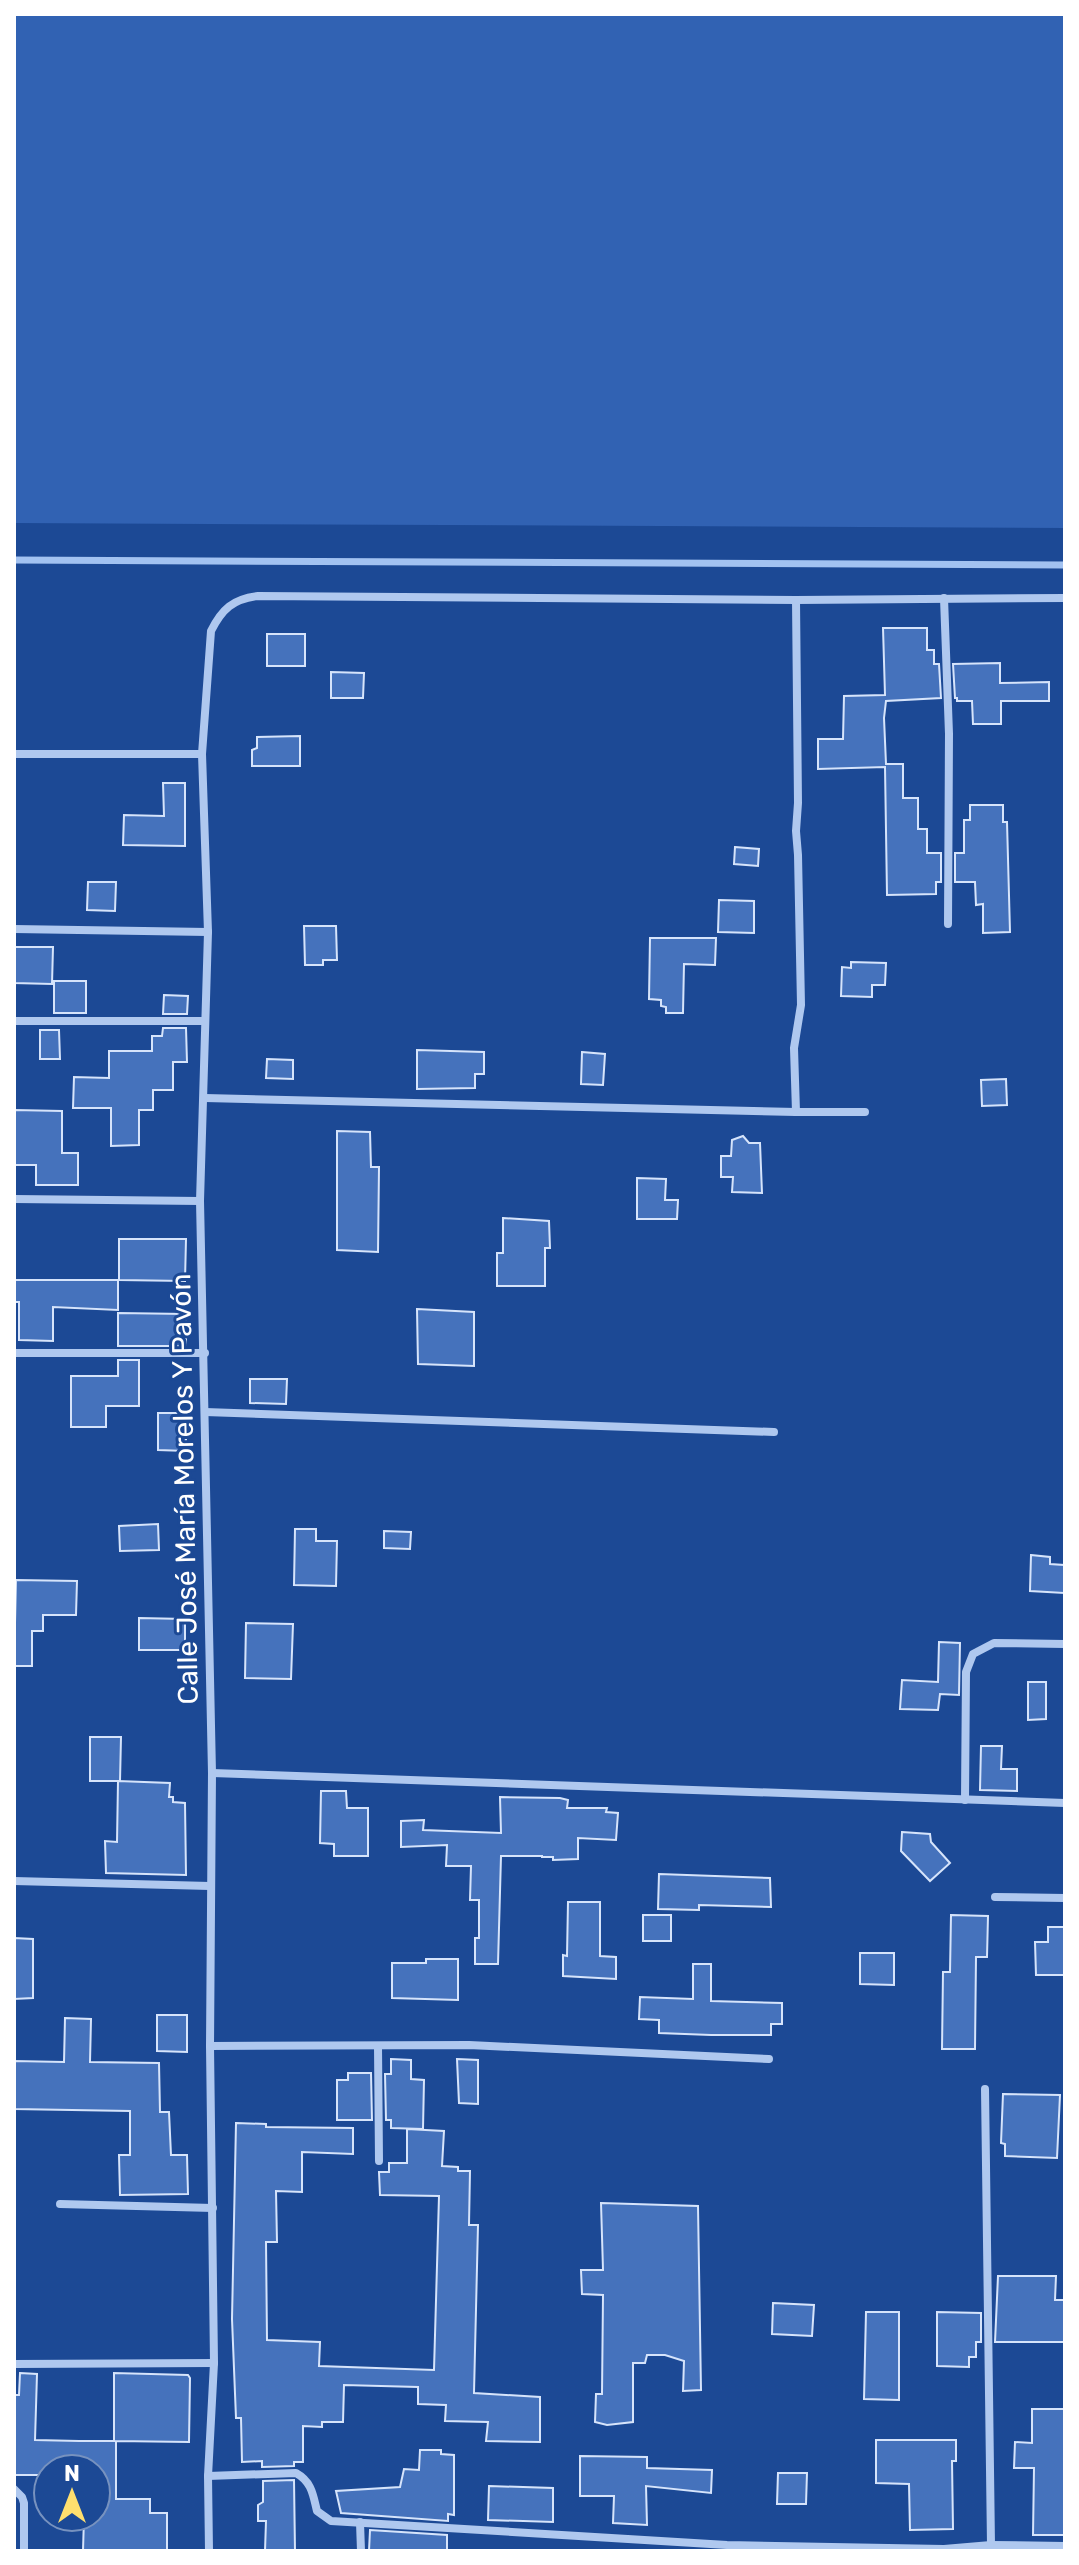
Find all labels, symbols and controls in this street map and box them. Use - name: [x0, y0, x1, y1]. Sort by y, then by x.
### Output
- street label: Calle José María Morelos Y Pavón: [164, 1273, 205, 1705]
- north arrow: [32, 2453, 112, 2533]
- text: N: [64, 2460, 80, 2487]

